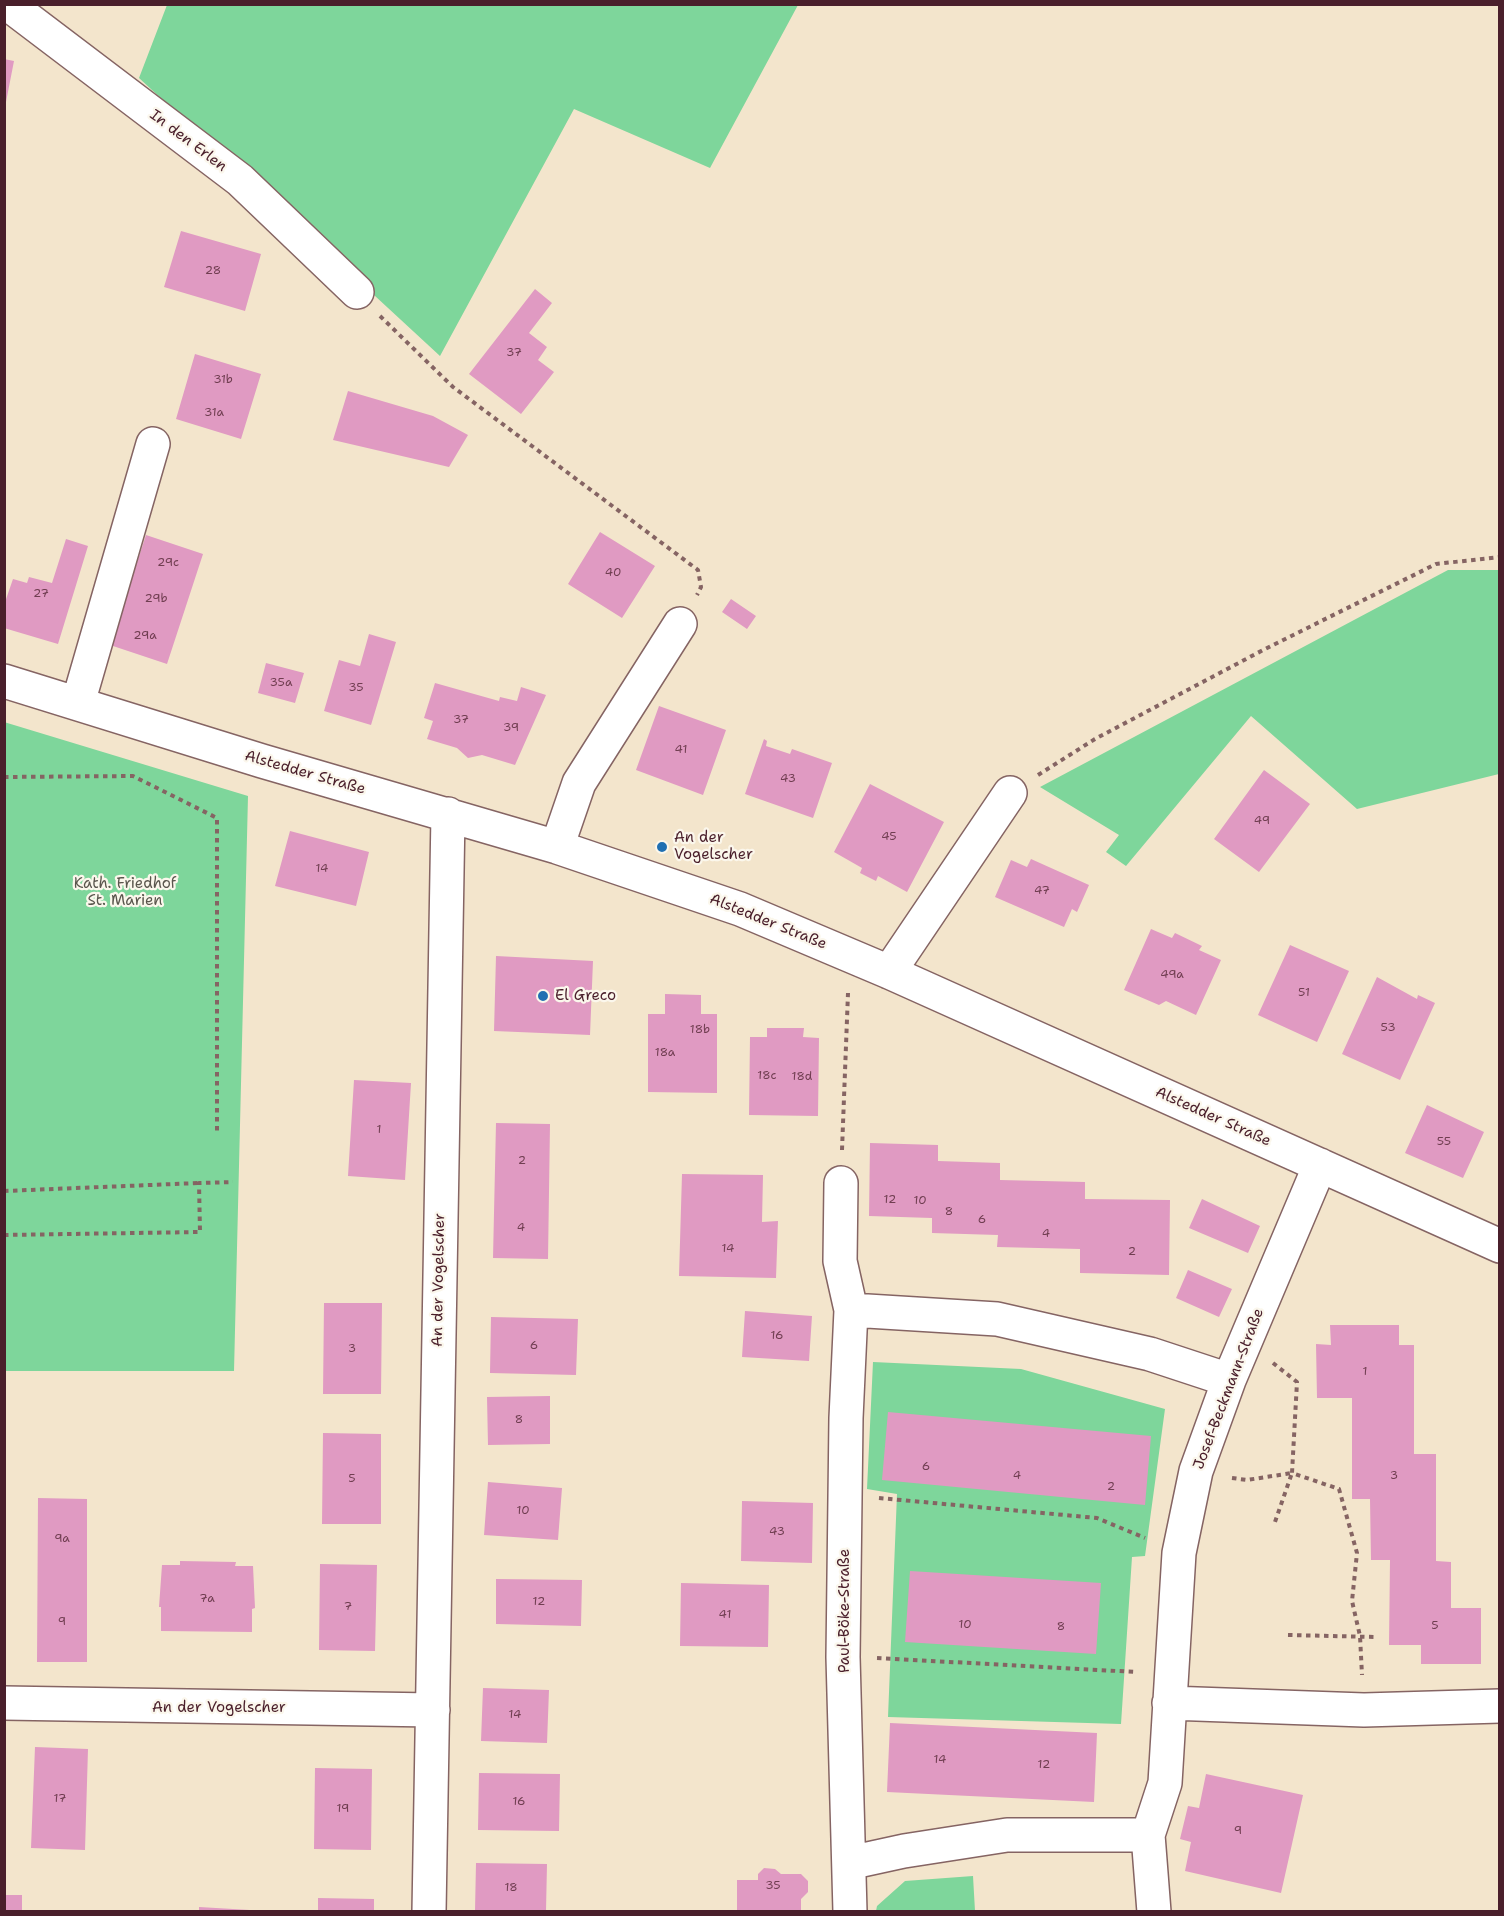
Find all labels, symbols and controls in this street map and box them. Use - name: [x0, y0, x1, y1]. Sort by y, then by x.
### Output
- street label: In den Erlen: [146, 106, 230, 176]
- house number: 28: [205, 264, 221, 278]
- house number: 37: [506, 346, 522, 360]
- house number: 31b: [213, 373, 233, 387]
- house number: 31a: [204, 406, 224, 420]
- house number: 29c: [157, 556, 179, 570]
- house number: 40: [605, 566, 621, 580]
- house number: 27: [33, 587, 49, 601]
- house number: 29b: [144, 592, 168, 606]
- house number: 29a: [133, 629, 157, 643]
- house number: 35a: [270, 676, 292, 690]
- house number: 35: [348, 681, 364, 695]
- house number: 37: [453, 713, 469, 727]
- house number: 39: [503, 721, 519, 735]
- house number: 41: [675, 743, 687, 757]
- street label: Alstedder Straße: [243, 747, 367, 799]
- house number: 43: [780, 772, 796, 786]
- house number: 49: [1254, 814, 1270, 828]
- place label: An der Vogelscher: [674, 829, 753, 864]
- house number: 45: [881, 830, 897, 844]
- marker: An der Vogelscher: [655, 840, 669, 854]
- house number: 14: [316, 862, 328, 876]
- park label: Kath. Friedhof St. Marien: [74, 875, 176, 910]
- house number: 47: [1034, 884, 1050, 898]
- street label: Alstedder Straße: [707, 890, 829, 954]
- house number: 49a: [1160, 968, 1184, 982]
- house number: 51: [1298, 986, 1310, 1000]
- place label: El Greco: [555, 987, 616, 1005]
- marker: El Greco: [536, 989, 550, 1003]
- house number: 53: [1380, 1021, 1396, 1035]
- house number: 18b: [690, 1023, 710, 1037]
- house number: 18a: [655, 1046, 675, 1060]
- house number: 18c: [757, 1069, 777, 1083]
- house number: 18d: [792, 1070, 812, 1084]
- street label: Alstedder Straße: [1152, 1083, 1274, 1151]
- house number: 1: [376, 1123, 382, 1137]
- house number: 55: [1437, 1135, 1451, 1149]
- house number: 2: [518, 1154, 526, 1168]
- house number: 12: [884, 1193, 896, 1207]
- house number: 10: [913, 1194, 927, 1208]
- house number: 8: [945, 1205, 953, 1219]
- street label: An der Vogelscher: [429, 1213, 449, 1347]
- house number: 6: [978, 1213, 986, 1227]
- house number: 4: [517, 1221, 525, 1235]
- house number: 4: [1042, 1227, 1050, 1241]
- house number: 14: [722, 1242, 734, 1256]
- house number: 2: [1128, 1245, 1136, 1259]
- street label: Josef-Beckmann-Straße: [1190, 1306, 1268, 1472]
- house number: 16: [770, 1329, 784, 1343]
- house number: 6: [530, 1339, 538, 1353]
- house number: 3: [348, 1342, 356, 1356]
- house number: 1: [1362, 1365, 1368, 1379]
- house number: 8: [515, 1413, 523, 1427]
- house number: 6: [922, 1460, 930, 1474]
- house number: 4: [1013, 1469, 1021, 1483]
- house number: 3: [1390, 1469, 1398, 1483]
- house number: 5: [348, 1472, 356, 1486]
- house number: 2: [1107, 1480, 1115, 1494]
- house number: 10: [516, 1504, 530, 1518]
- house number: 43: [769, 1525, 785, 1539]
- house number: 9a: [54, 1532, 70, 1546]
- street label: Paul-Böke-Straße: [836, 1549, 854, 1673]
- house number: 7a: [199, 1592, 215, 1606]
- house number: 12: [533, 1595, 545, 1609]
- house number: 7: [344, 1600, 352, 1614]
- house number: 41: [719, 1608, 731, 1622]
- house number: 9: [58, 1615, 66, 1629]
- house number: 10: [958, 1618, 972, 1632]
- house number: 5: [1431, 1619, 1439, 1633]
- house number: 8: [1057, 1620, 1065, 1634]
- street label: An der Vogelscher: [152, 1699, 286, 1717]
- house number: 14: [509, 1708, 521, 1722]
- house number: 14: [934, 1753, 946, 1767]
- house number: 12: [1038, 1758, 1050, 1772]
- house number: 17: [54, 1792, 66, 1806]
- house number: 16: [512, 1795, 526, 1809]
- house number: 19: [337, 1802, 349, 1816]
- house number: 9: [1234, 1824, 1242, 1838]
- house number: 35: [765, 1879, 781, 1893]
- house number: 18: [504, 1881, 518, 1895]

